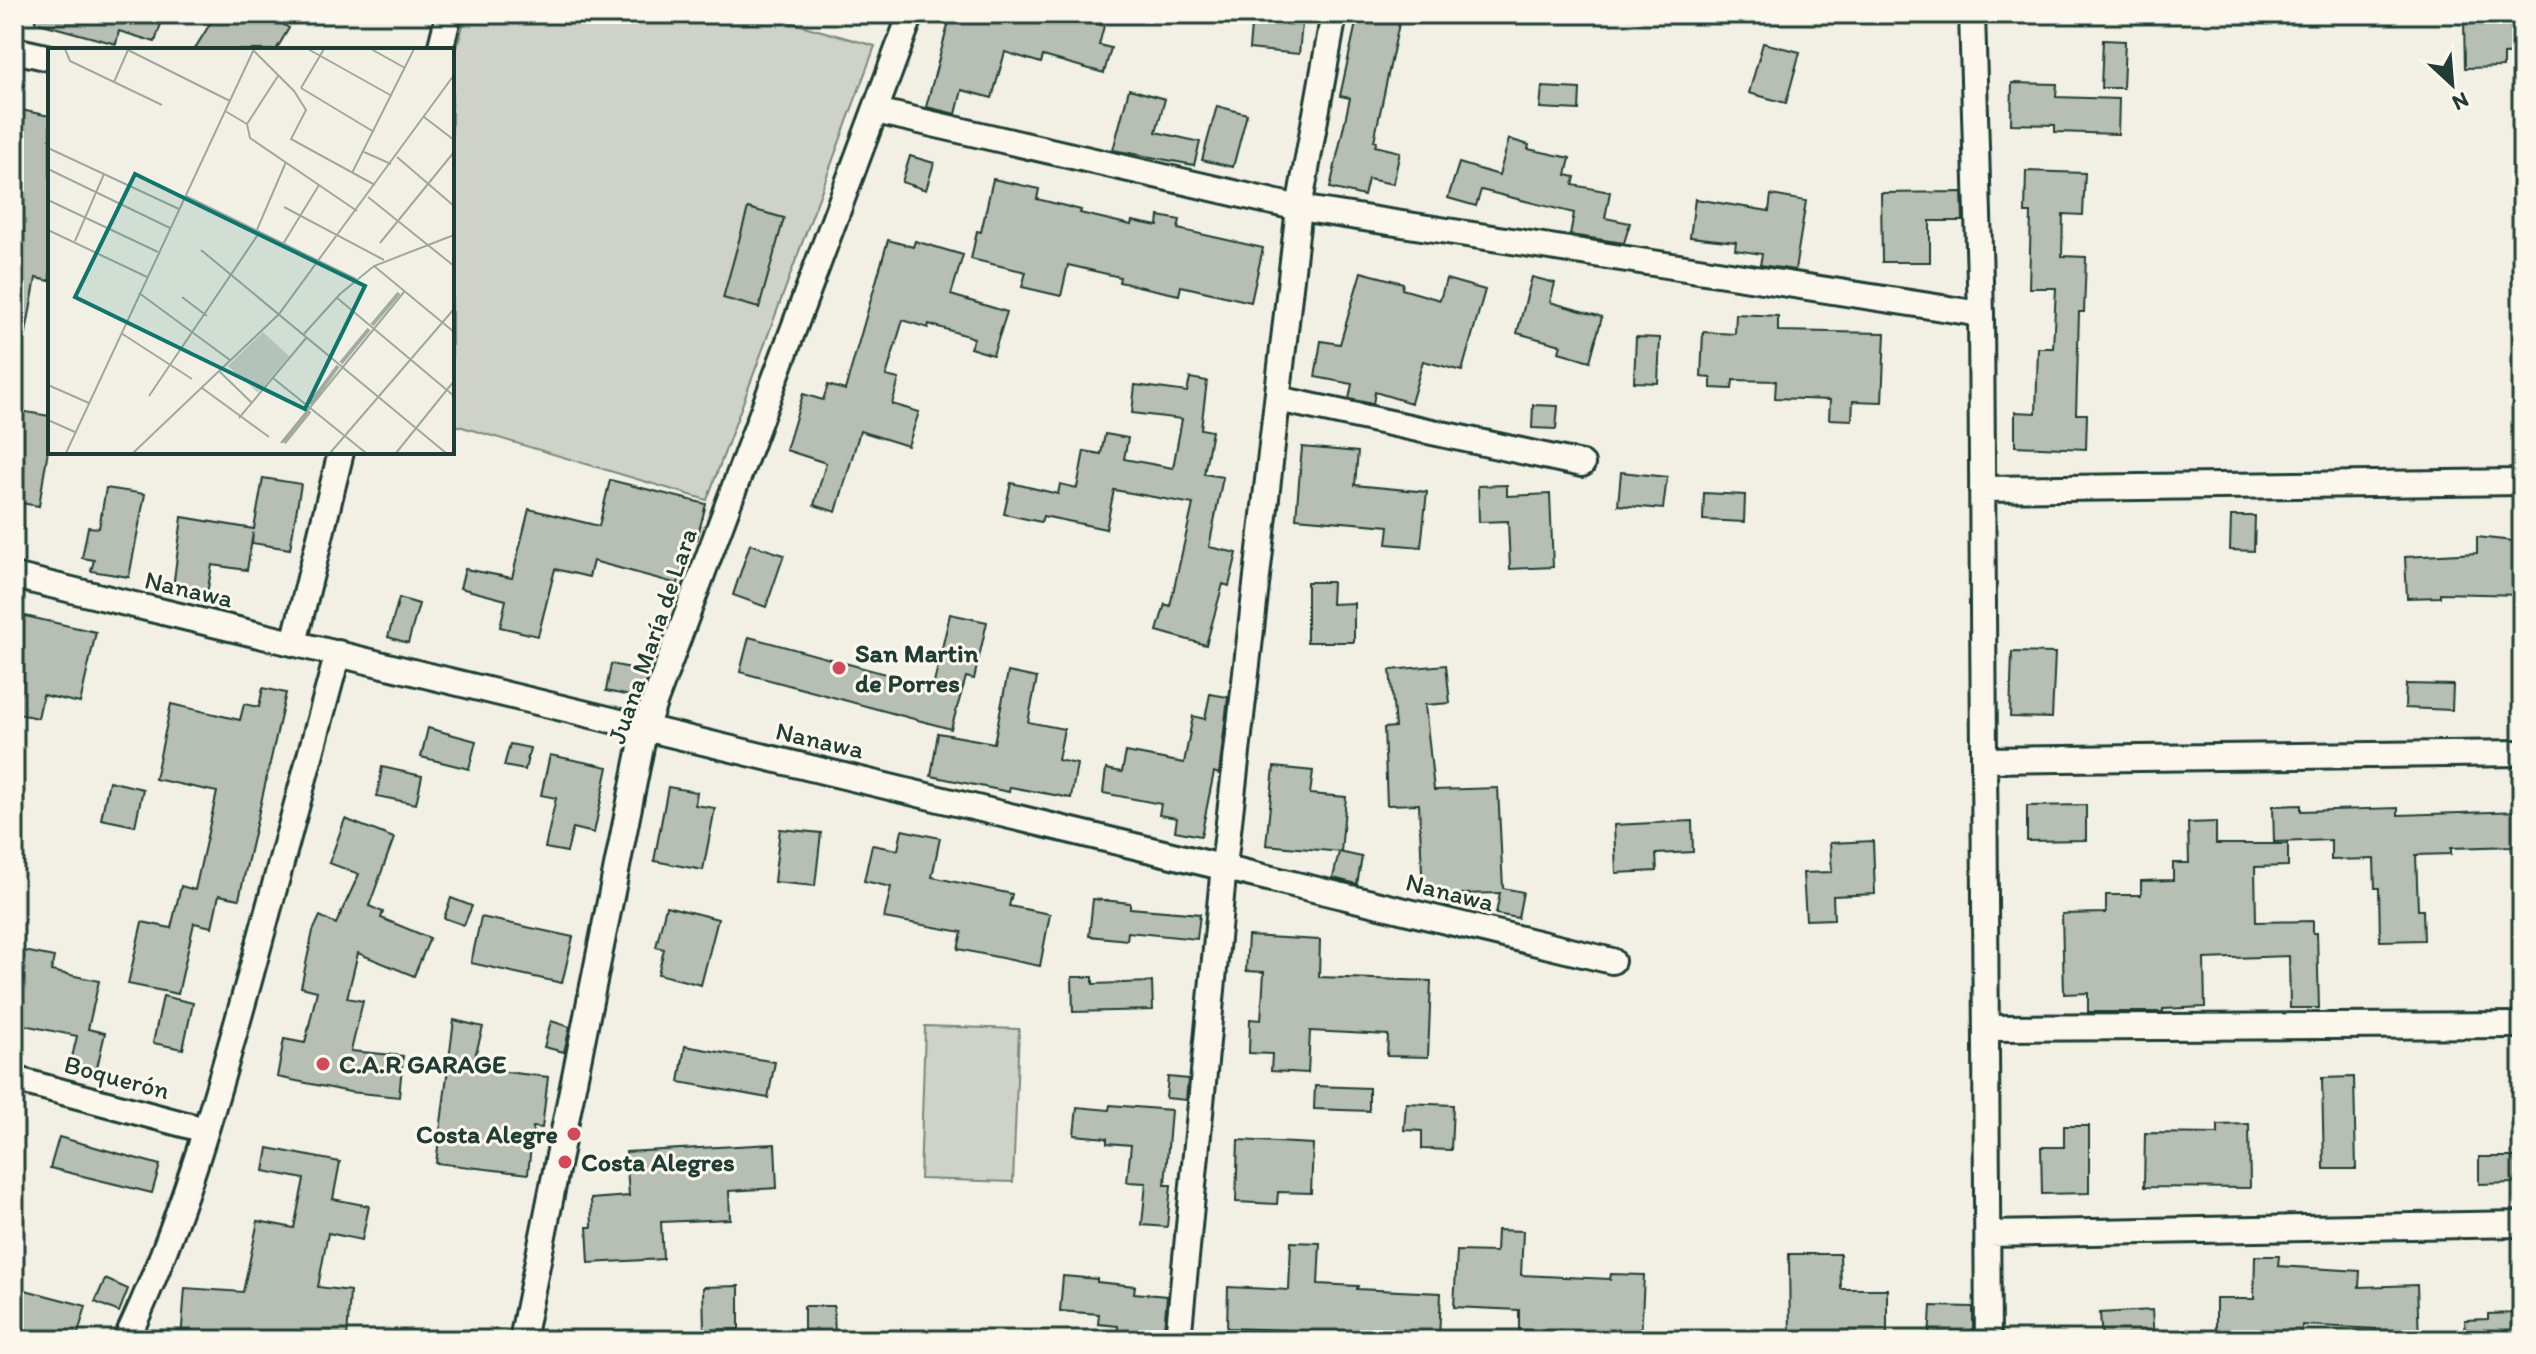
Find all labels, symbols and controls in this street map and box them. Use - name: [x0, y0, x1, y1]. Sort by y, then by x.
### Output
- north arrow: [2412, 44, 2492, 124]
- inset map: [48, 48, 454, 454]
- text: N: [2448, 86, 2473, 117]
- street label: Juana María de Lara: [600, 524, 704, 748]
- street label: Nanawa: [142, 563, 237, 615]
- place label: San Martin de Porres: [855, 637, 979, 699]
- marker: San Martin de Porres: [830, 659, 848, 677]
- street label: Nanawa: [773, 714, 868, 766]
- street label: Nanawa: [1403, 866, 1498, 919]
- street label: Boquerón: [61, 1048, 174, 1106]
- place label: C.A.R GARAGE: [339, 1048, 506, 1080]
- marker: C.A.R GARAGE: [314, 1055, 332, 1073]
- place label: Costa Alegre: [416, 1118, 558, 1150]
- marker: Costa Alegre: [565, 1125, 583, 1143]
- place label: Costa Alegres: [581, 1146, 735, 1178]
- marker: Costa Alegres: [556, 1153, 574, 1171]

